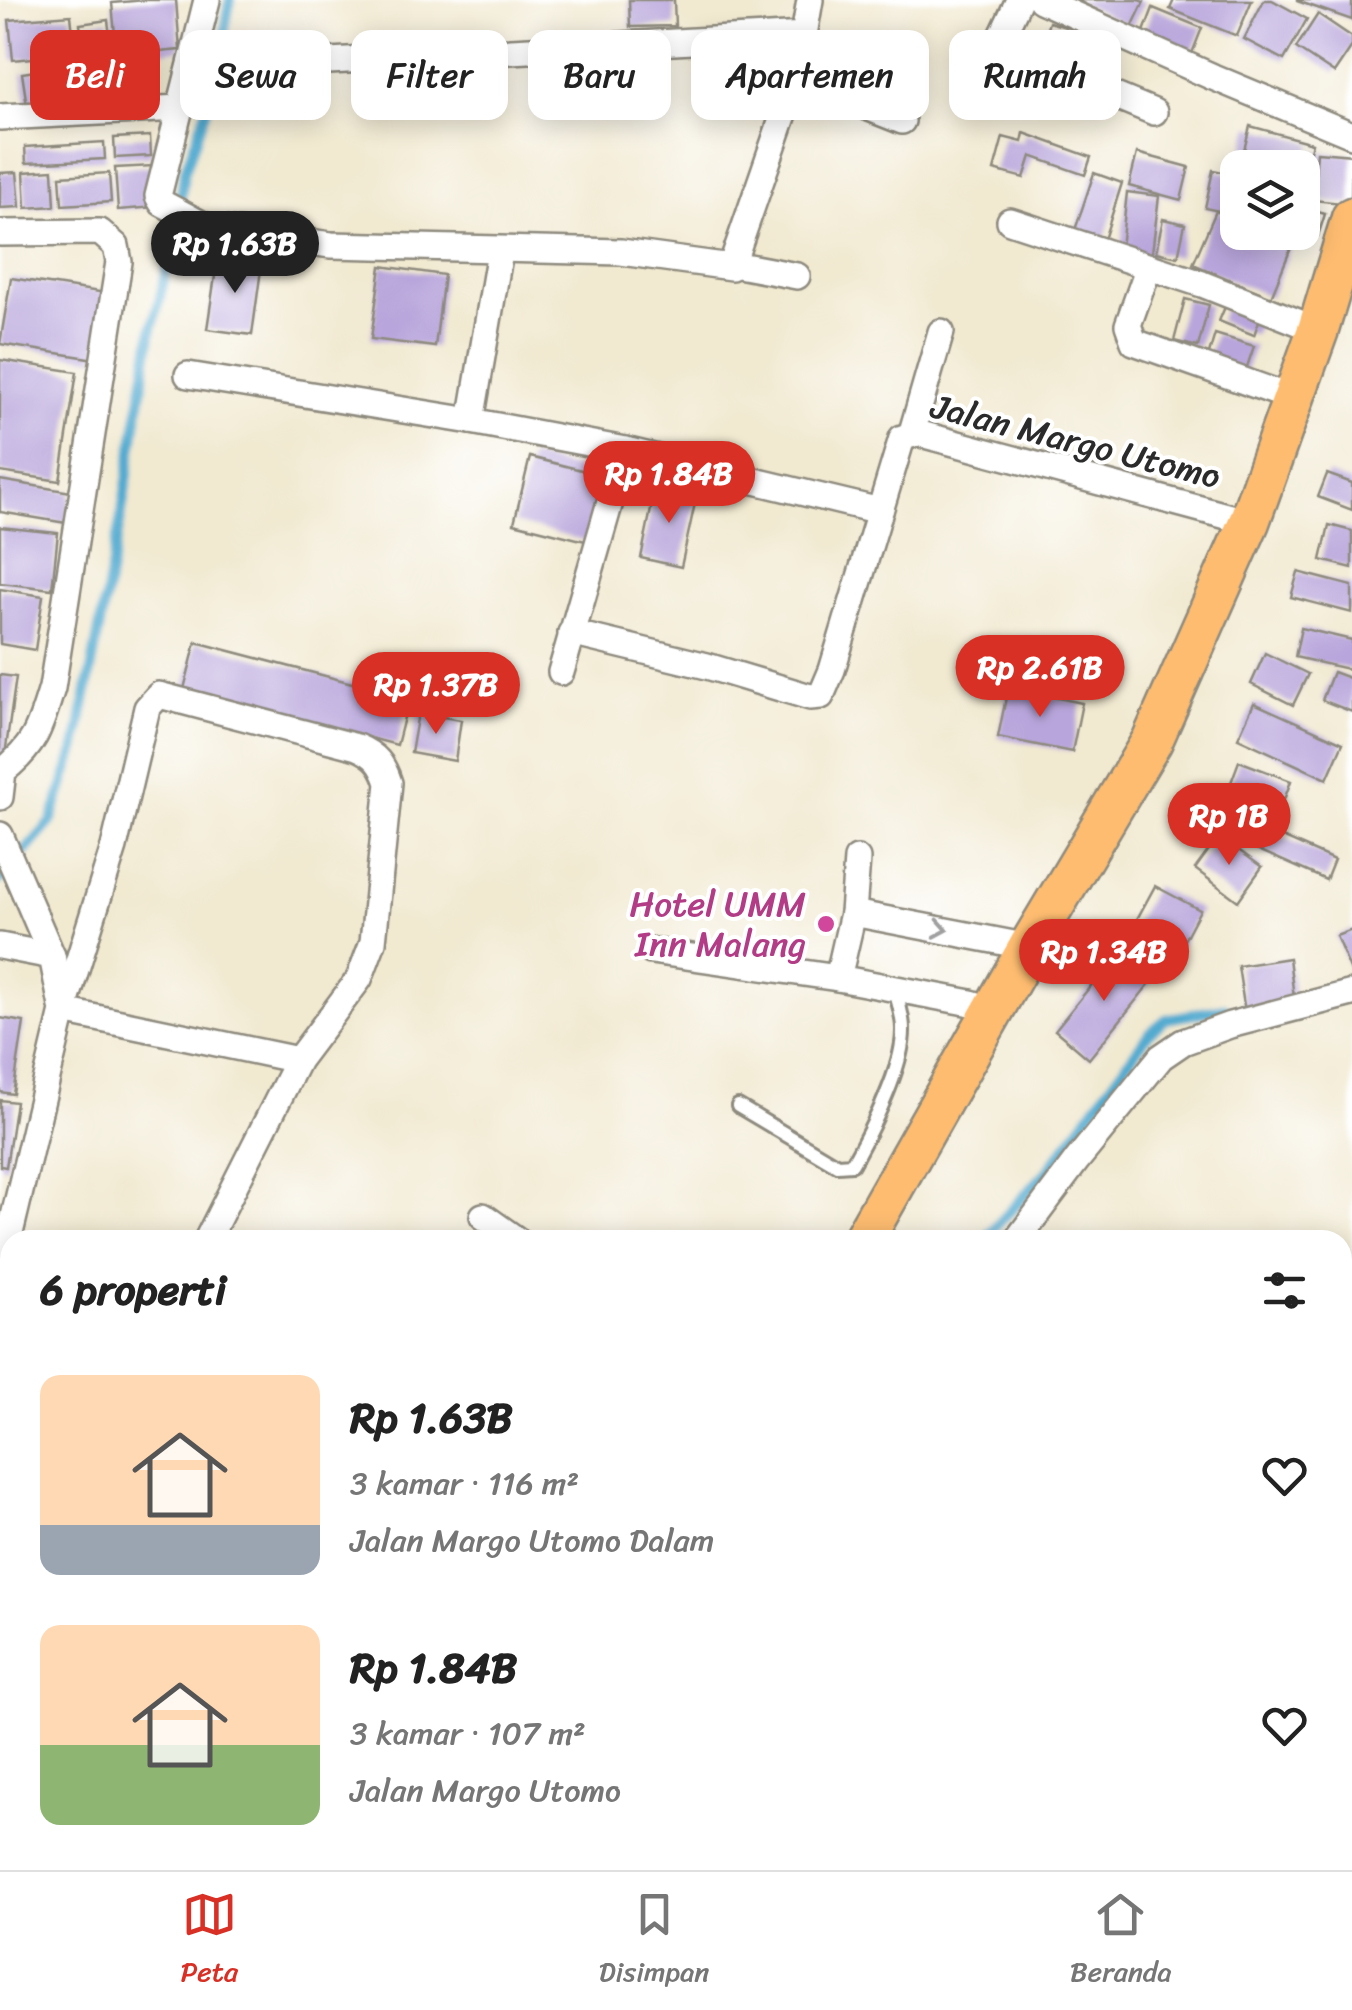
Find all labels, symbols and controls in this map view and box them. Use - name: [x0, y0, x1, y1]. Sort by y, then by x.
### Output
- chip: Beli: [30, 30, 160, 120]
- chip: Sewa: [180, 30, 331, 120]
- chip: Filter: [351, 30, 508, 120]
- chip: Baru: [528, 30, 671, 120]
- chip: Apartemen: [691, 30, 929, 120]
- chip: Rumah: [949, 30, 1121, 120]
- map controls: [1220, 150, 1320, 250]
- button: layers: [1220, 150, 1320, 250]
- pin: Rp 1.63B: [132, 211, 338, 296]
- text: Rp 1.63B: [173, 215, 297, 272]
- street label: Jalan Margo Utomo: [924, 375, 1227, 507]
- pin: Rp 1.84B: [566, 441, 772, 526]
- text: Rp 1.84B: [605, 445, 733, 502]
- pin: Rp 2.61B: [937, 635, 1143, 720]
- text: Rp 2.61B: [978, 639, 1102, 696]
- pin: Rp 1.37B: [333, 652, 539, 737]
- text: Rp 1.37B: [374, 656, 498, 713]
- pin: Rp 1B: [1159, 783, 1299, 868]
- text: Rp 1B: [1190, 787, 1268, 844]
- place label: Hotel UMM Inn Malang: [629, 873, 806, 975]
- marker: Hotel UMM Inn Malang: [815, 913, 837, 935]
- one-way arrow: [933, 918, 950, 939]
- pin: Rp 1.34B: [1001, 919, 1207, 1004]
- text: Rp 1.34B: [1041, 923, 1167, 980]
- text: 6 properti: [40, 1253, 226, 1327]
- icon: filters: [1257, 1263, 1312, 1318]
- text: Rp 1.63B: [350, 1381, 513, 1455]
- icon: home: [120, 1415, 240, 1535]
- icon: heart: [1257, 1448, 1312, 1503]
- text: 3 kamar · 116 m²: [350, 1455, 579, 1512]
- text: Jalan Margo Utomo Dalam: [350, 1512, 714, 1569]
- text: Rp 1.84B: [350, 1631, 517, 1705]
- icon: home: [120, 1665, 240, 1785]
- icon: heart: [1257, 1698, 1312, 1753]
- text: 3 kamar · 107 m²: [350, 1705, 586, 1762]
- text: Jalan Margo Utomo: [350, 1762, 621, 1819]
- tab: Peta: [180, 1887, 238, 1996]
- tab: Disimpan: [599, 1887, 709, 1996]
- tab: Beranda: [1070, 1887, 1172, 1996]

